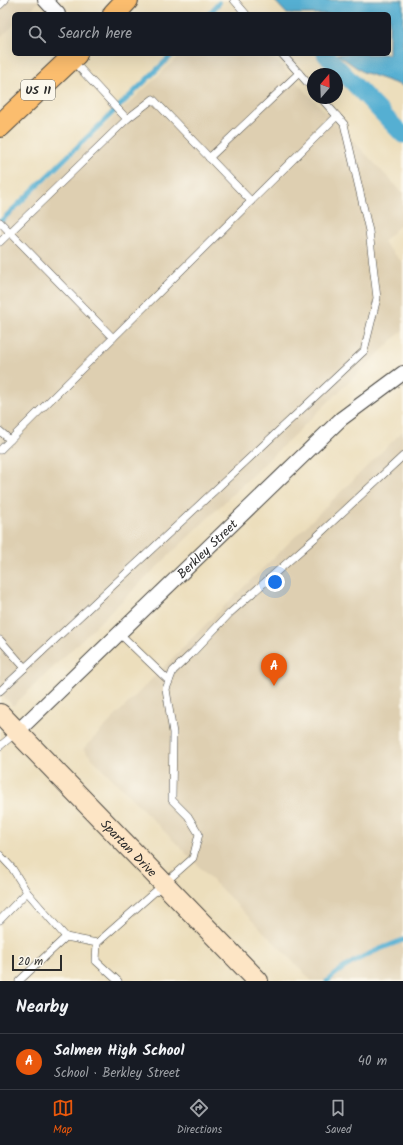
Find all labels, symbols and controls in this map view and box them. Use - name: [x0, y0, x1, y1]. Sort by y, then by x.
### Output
- search box: [12, 12, 391, 56]
- text: Search here: [58, 22, 132, 46]
- icon: search: [26, 23, 48, 45]
- north arrow: [307, 68, 343, 104]
- road number: US 11: [21, 80, 55, 100]
- street label: Berkley Street: [173, 514, 244, 584]
- your location: [265, 572, 285, 592]
- pin: A: [261, 653, 287, 686]
- street label: Spartan Drive: [95, 815, 162, 883]
- scale bar: [12, 953, 62, 972]
- text: 20 m: [18, 953, 43, 971]
- text: Nearby: [16, 994, 68, 1021]
- text: Salmen High School: [54, 1039, 184, 1063]
- text: A: [25, 1051, 33, 1072]
- text: 40 m: [358, 1051, 387, 1072]
- text: School · Berkley Street: [54, 1063, 180, 1084]
- tab: Map: [52, 1097, 74, 1139]
- tab: Directions: [177, 1097, 222, 1139]
- tab: Saved: [325, 1097, 351, 1139]

